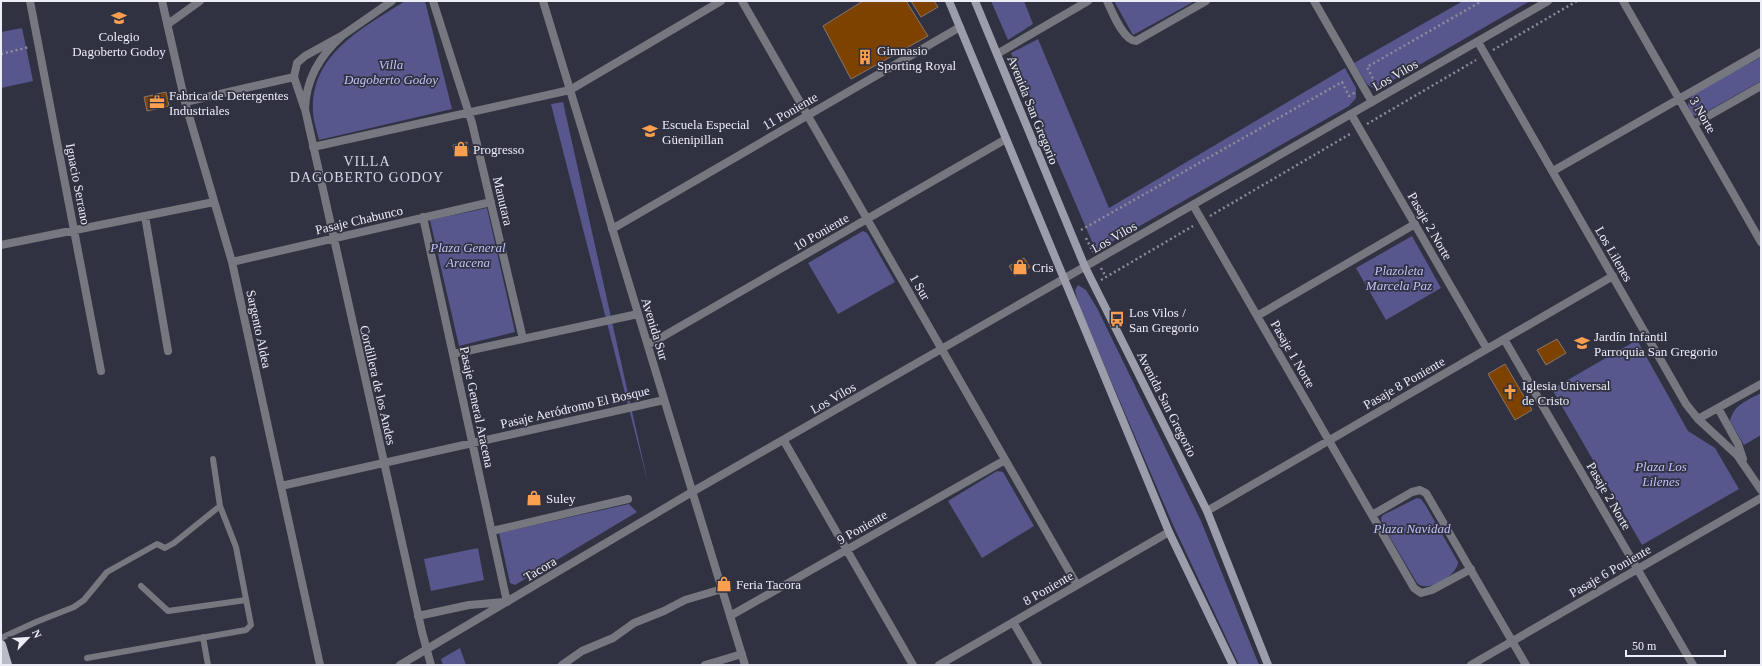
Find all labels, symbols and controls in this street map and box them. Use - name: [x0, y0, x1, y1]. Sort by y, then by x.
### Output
- school or university icon: Colegio Dagoberto Godoy: [110, 9, 128, 27]
- place label: Colegio Dagoberto Godoy: [72, 29, 166, 59]
- place label: Gimnasio Sporting Royal: [877, 43, 956, 73]
- building icon: Gimnasio Sporting Royal: [856, 48, 874, 66]
- street label: Avenida San Gregorio: [1004, 53, 1062, 167]
- street label: Los Vilos: [1370, 56, 1420, 94]
- park label: Villa Dagoberto Godoy: [343, 57, 438, 87]
- place label: Fabrica de Detergentes Industriales: [169, 88, 289, 118]
- street label: 11 Poniente: [760, 89, 820, 133]
- office icon: Fabrica de Detergentes Industriales: [148, 93, 166, 111]
- street label: 3 Norte: [1687, 94, 1719, 136]
- place label: Escuela Especial Güenipillan: [662, 117, 750, 147]
- school or university icon: Escuela Especial Güenipillan: [641, 122, 659, 140]
- shop icon: Progresso: [452, 140, 470, 158]
- street label: Ignacio Serrano: [63, 142, 93, 226]
- place label: Progresso: [473, 142, 524, 157]
- district label: VILLA DAGOBERTO GODOY: [290, 154, 444, 185]
- street label: Manutara: [490, 175, 516, 227]
- street label: Pasaje 2 Norte: [1405, 189, 1456, 263]
- street label: Pasaje Chabunco: [314, 203, 404, 237]
- street label: 10 Poniente: [791, 210, 852, 254]
- street label: Los Vilos: [1089, 218, 1139, 256]
- street label: Los Lilenes: [1592, 224, 1636, 284]
- park label: Plaza General Aracena: [429, 240, 506, 270]
- shop icon: Cris: [1011, 258, 1029, 276]
- place label: Cris: [1032, 260, 1054, 275]
- park label: Plazoleta Marcela Paz: [1365, 263, 1432, 293]
- street label: 1 Sur: [907, 271, 934, 303]
- street label: Sargento Aldea: [243, 289, 275, 370]
- street label: Avenida Sur: [638, 296, 672, 363]
- place label: Los Vilos / San Gregorio: [1129, 305, 1199, 335]
- bus stop icon: Los Vilos / San Gregorio: [1108, 310, 1126, 328]
- street label: Pasaje 1 Norte: [1268, 317, 1319, 391]
- street label: Cordillera de los Andes: [357, 324, 399, 446]
- place label: Jardín Infantil Parroquia San Gregorio: [1594, 329, 1717, 359]
- school or university icon: Jardín Infantil Parroquia San Gregorio: [1573, 334, 1591, 352]
- street label: Pasaje General Aracena: [457, 345, 497, 469]
- street label: Avenida San Gregorio: [1134, 349, 1200, 459]
- street label: Pasaje 8 Poniente: [1361, 353, 1448, 412]
- place label: Iglesia Universal de Cristo: [1522, 378, 1611, 408]
- street label: Los Vilos: [808, 379, 858, 417]
- street label: Pasaje Aeródromo El Bosque: [499, 382, 651, 431]
- church icon: Iglesia Universal de Cristo: [1501, 383, 1519, 401]
- street label: Pasaje 2 Norte: [1584, 459, 1635, 533]
- park label: Plaza Los Lilenes: [1634, 459, 1687, 489]
- shop icon: Suley: [525, 489, 543, 507]
- place label: Suley: [546, 491, 576, 506]
- street label: 9 Poniente: [834, 507, 890, 547]
- park label: Plaza Navidad: [1373, 521, 1451, 536]
- street label: Pasaje 6 Poniente: [1567, 541, 1654, 600]
- street label: Tacora: [521, 553, 559, 584]
- street label: 8 Poniente: [1020, 568, 1076, 608]
- shop icon: Feria Tacora: [715, 575, 733, 593]
- place label: Feria Tacora: [736, 577, 801, 592]
- north arrow: [8, 618, 48, 658]
- text: N: [30, 628, 44, 640]
- scale bar: [1626, 632, 1725, 658]
- text: 50 m: [1632, 639, 1657, 653]

